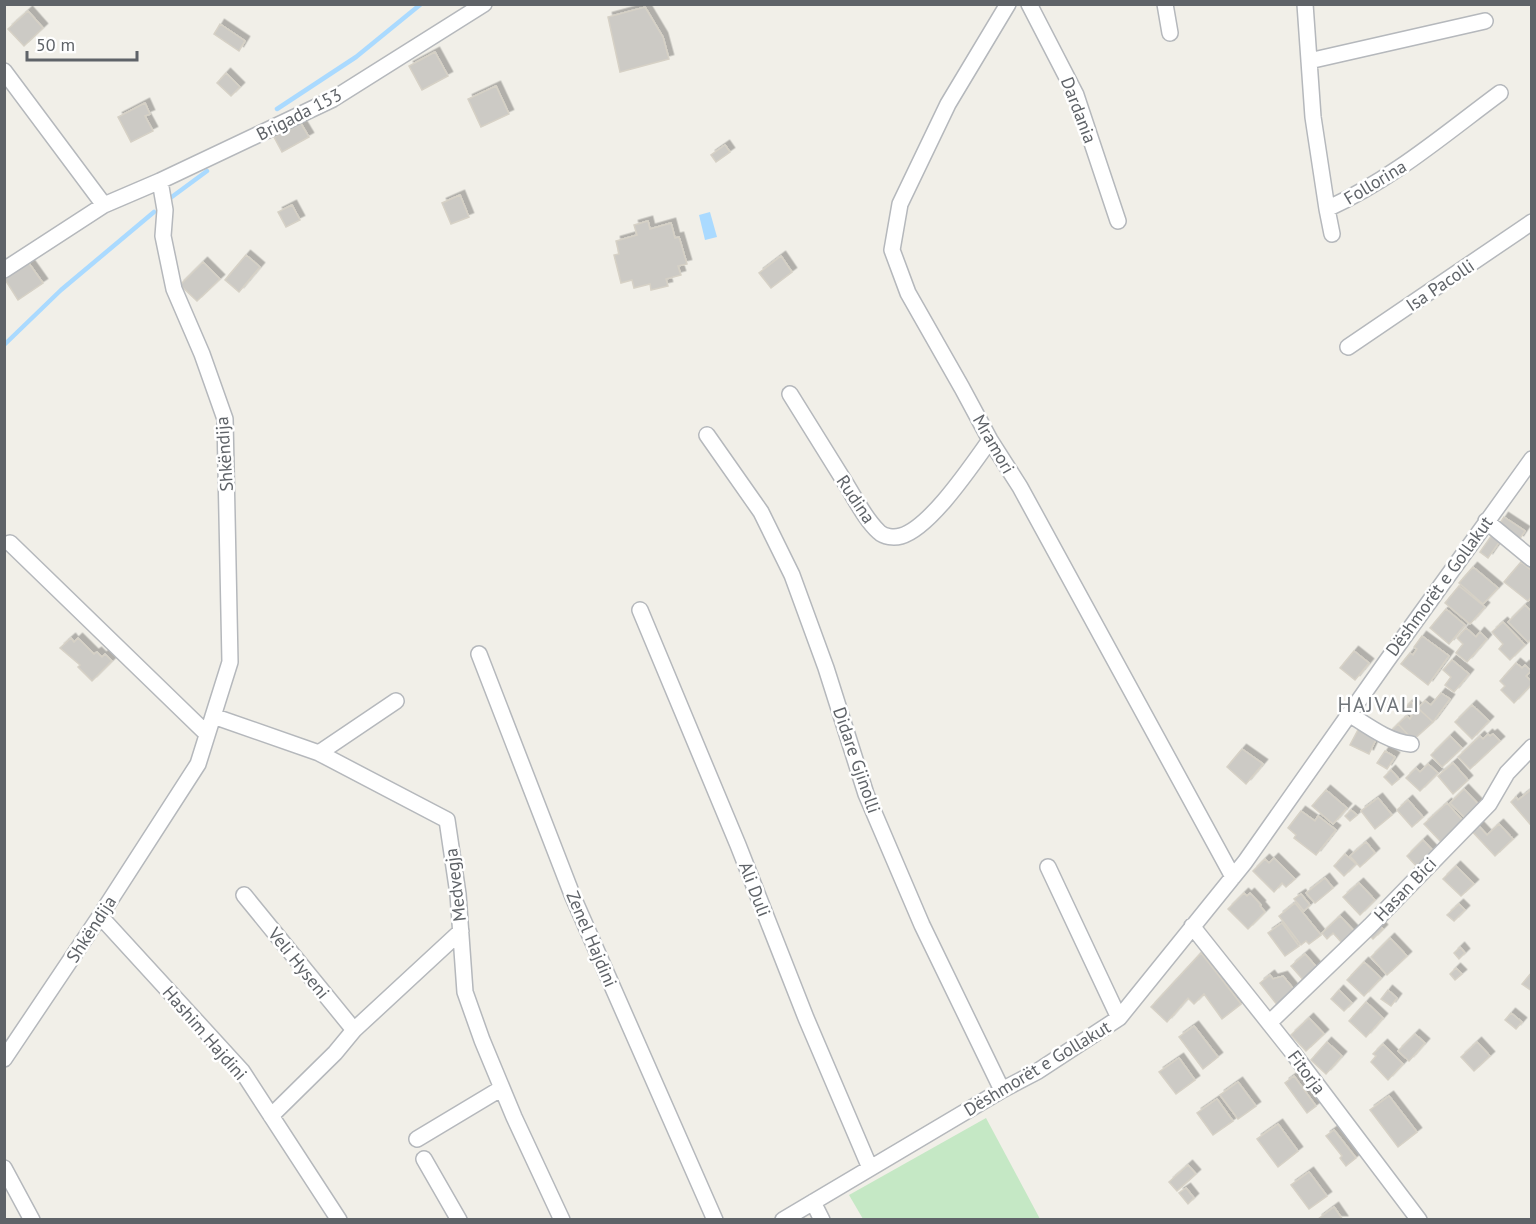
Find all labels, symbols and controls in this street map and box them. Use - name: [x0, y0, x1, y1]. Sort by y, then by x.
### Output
- scale bar: [27, 24, 136, 62]
- text: 50 m: [36, 33, 75, 56]
- street label: Dardania: [1056, 74, 1102, 146]
- street label: Brigada 153: [252, 83, 346, 145]
- street label: Follorina: [1340, 154, 1410, 210]
- street label: Isa Pacolli: [1401, 254, 1479, 316]
- street label: Mramori: [968, 410, 1020, 478]
- street label: Shkëndija: [210, 416, 238, 492]
- street label: Rudina: [832, 470, 880, 528]
- street label: Dëshmorët e Gollakut: [1381, 512, 1497, 660]
- district label: HAJVALI: [1337, 691, 1421, 718]
- street label: Didare Gjinolli: [828, 704, 886, 816]
- street label: Medvegja: [439, 847, 471, 923]
- street label: Hasan Bici: [1369, 852, 1441, 926]
- street label: Ali Duli: [734, 858, 776, 920]
- street label: Zenel Hajdini: [561, 888, 623, 990]
- street label: Shkëndija: [61, 891, 121, 967]
- street label: Veli Hyseni: [263, 922, 335, 1003]
- street label: Hashim Hajdini: [158, 981, 252, 1085]
- street label: Dëshmorët e Gollakut: [959, 1015, 1115, 1121]
- street label: Fitorja: [1283, 1045, 1331, 1099]

